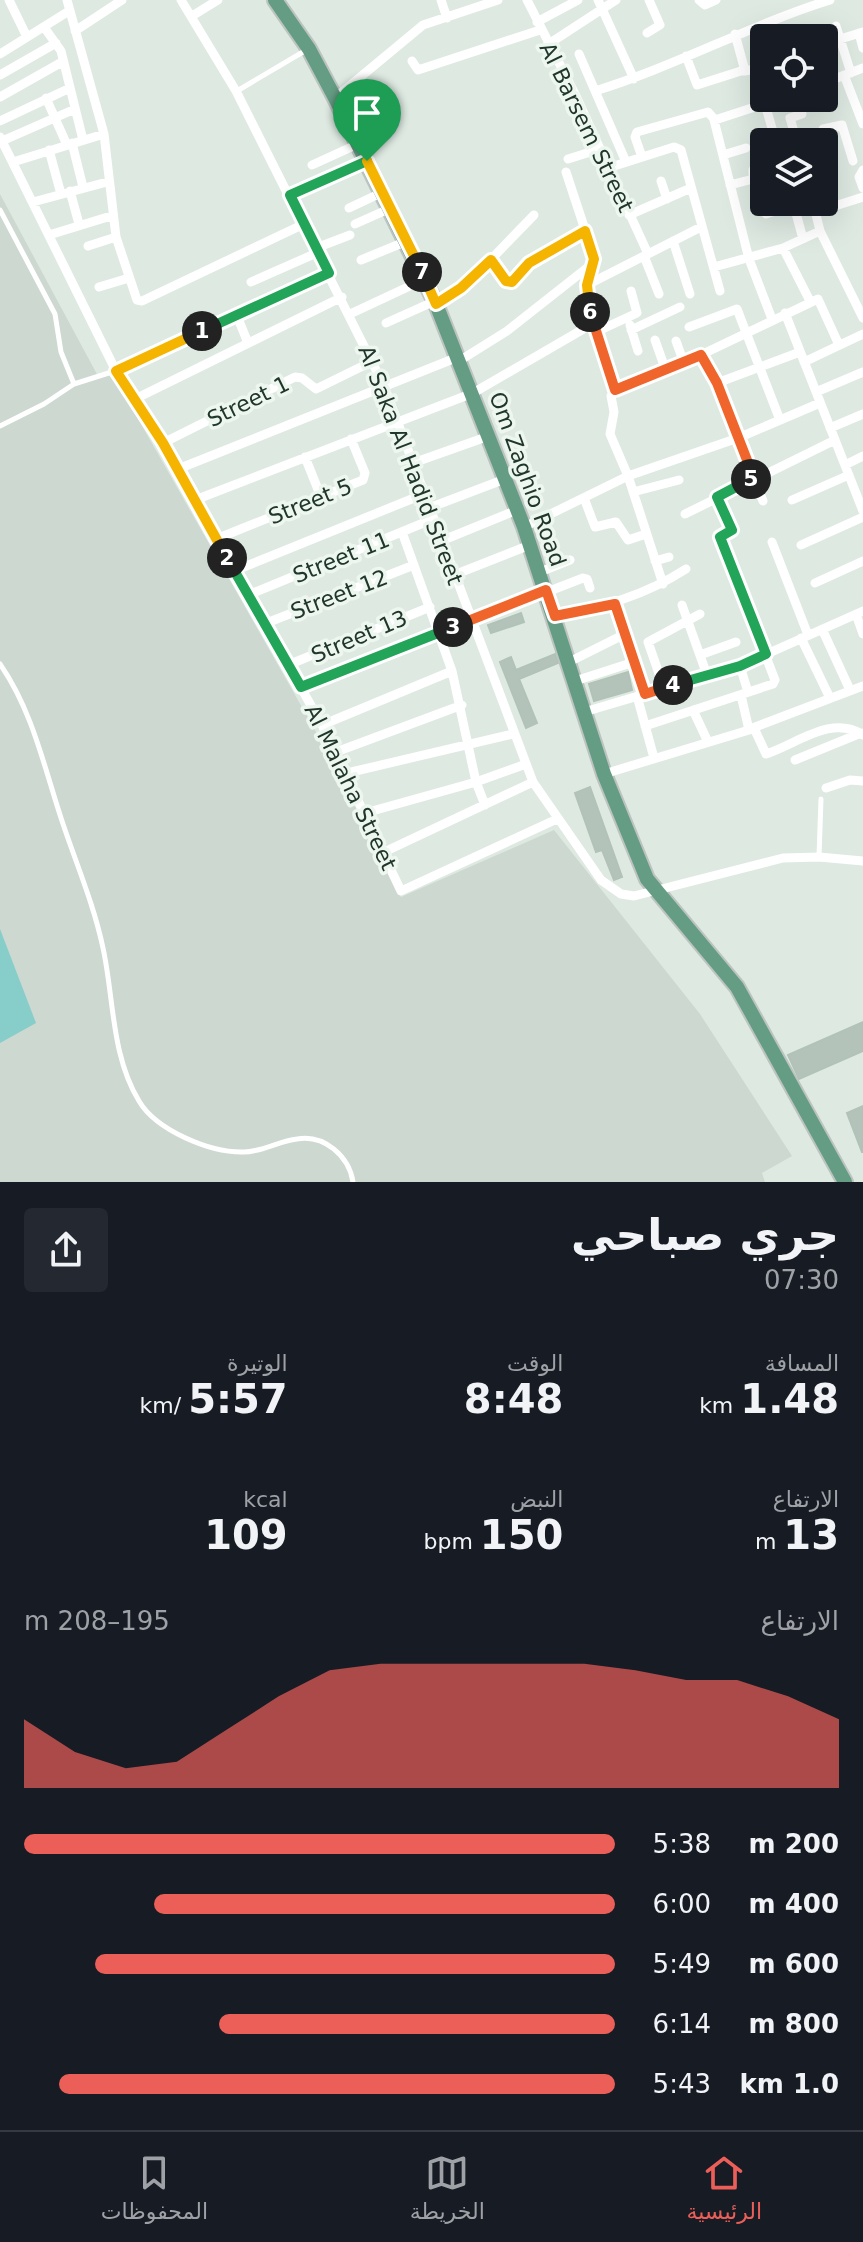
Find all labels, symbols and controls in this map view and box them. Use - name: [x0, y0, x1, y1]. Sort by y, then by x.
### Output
- map controls: [750, 24, 838, 216]
- button: locate: [750, 24, 838, 112]
- street label: Al Barsem Street: [535, 38, 639, 217]
- pin: [333, 79, 401, 161]
- icon: arrive: [345, 91, 389, 135]
- button: layers: [750, 128, 838, 216]
- pin: 7: [402, 252, 442, 292]
- text: 7: [414, 259, 430, 284]
- pin: 6: [570, 292, 610, 332]
- text: 6: [582, 299, 598, 324]
- pin: 1: [182, 311, 222, 351]
- text: 1: [194, 318, 210, 343]
- street label: Al Saka Al Hadid Street: [353, 342, 468, 589]
- street label: Street 1: [203, 371, 293, 432]
- street label: Om Zaghio Road: [484, 388, 571, 570]
- pin: 5: [731, 459, 771, 499]
- text: 5: [743, 466, 759, 491]
- street label: Street 5: [265, 473, 356, 530]
- street label: Street 11: [289, 527, 393, 588]
- pin: 2: [207, 538, 247, 578]
- text: 2: [219, 545, 235, 570]
- street label: Street 12: [287, 565, 391, 624]
- street label: Street 13: [307, 605, 411, 668]
- pin: 3: [433, 607, 473, 647]
- text: 3: [445, 614, 461, 639]
- pin: 4: [653, 665, 693, 705]
- text: 4: [665, 672, 681, 697]
- street label: Al Malaha Street: [300, 700, 402, 875]
- button: share: [24, 1208, 108, 1292]
- text: جري صباحي: [571, 1209, 839, 1260]
- text: 07:30: [764, 1265, 839, 1295]
- text: الوتيرة: [227, 1351, 288, 1376]
- text: الوقت: [507, 1351, 563, 1376]
- text: المسافة: [765, 1351, 839, 1376]
- text: 5:57: [188, 1376, 288, 1422]
- text: 8:48: [464, 1376, 563, 1422]
- text: 1.48: [740, 1376, 839, 1422]
- text: /km: [140, 1393, 188, 1418]
- text: km: [699, 1393, 740, 1418]
- text: kcal: [243, 1487, 288, 1512]
- text: النبض: [510, 1487, 563, 1512]
- text: الارتفاع: [773, 1487, 839, 1512]
- text: 109: [204, 1512, 288, 1558]
- text: 150: [480, 1512, 563, 1558]
- text: 13: [783, 1512, 839, 1558]
- text: bpm: [423, 1529, 480, 1554]
- text: m: [755, 1529, 783, 1554]
- text: 195–208 m: [24, 1606, 170, 1636]
- text: الارتفاع: [761, 1606, 839, 1636]
- text: 5:38: [653, 1829, 711, 1859]
- text: 200 m: [749, 1829, 839, 1859]
- text: 6:00: [653, 1889, 711, 1919]
- text: 400 m: [749, 1889, 839, 1919]
- text: 5:49: [653, 1949, 711, 1979]
- text: 600 m: [749, 1949, 839, 1979]
- text: 6:14: [653, 2009, 711, 2039]
- text: 800 m: [749, 2009, 839, 2039]
- text: 5:43: [653, 2069, 711, 2099]
- text: 1.0 km: [739, 2069, 839, 2099]
- tab: المحفوظات: [101, 2151, 208, 2224]
- tab: الخريطة: [410, 2151, 485, 2224]
- tab: الرئيسية: [686, 2151, 762, 2224]

